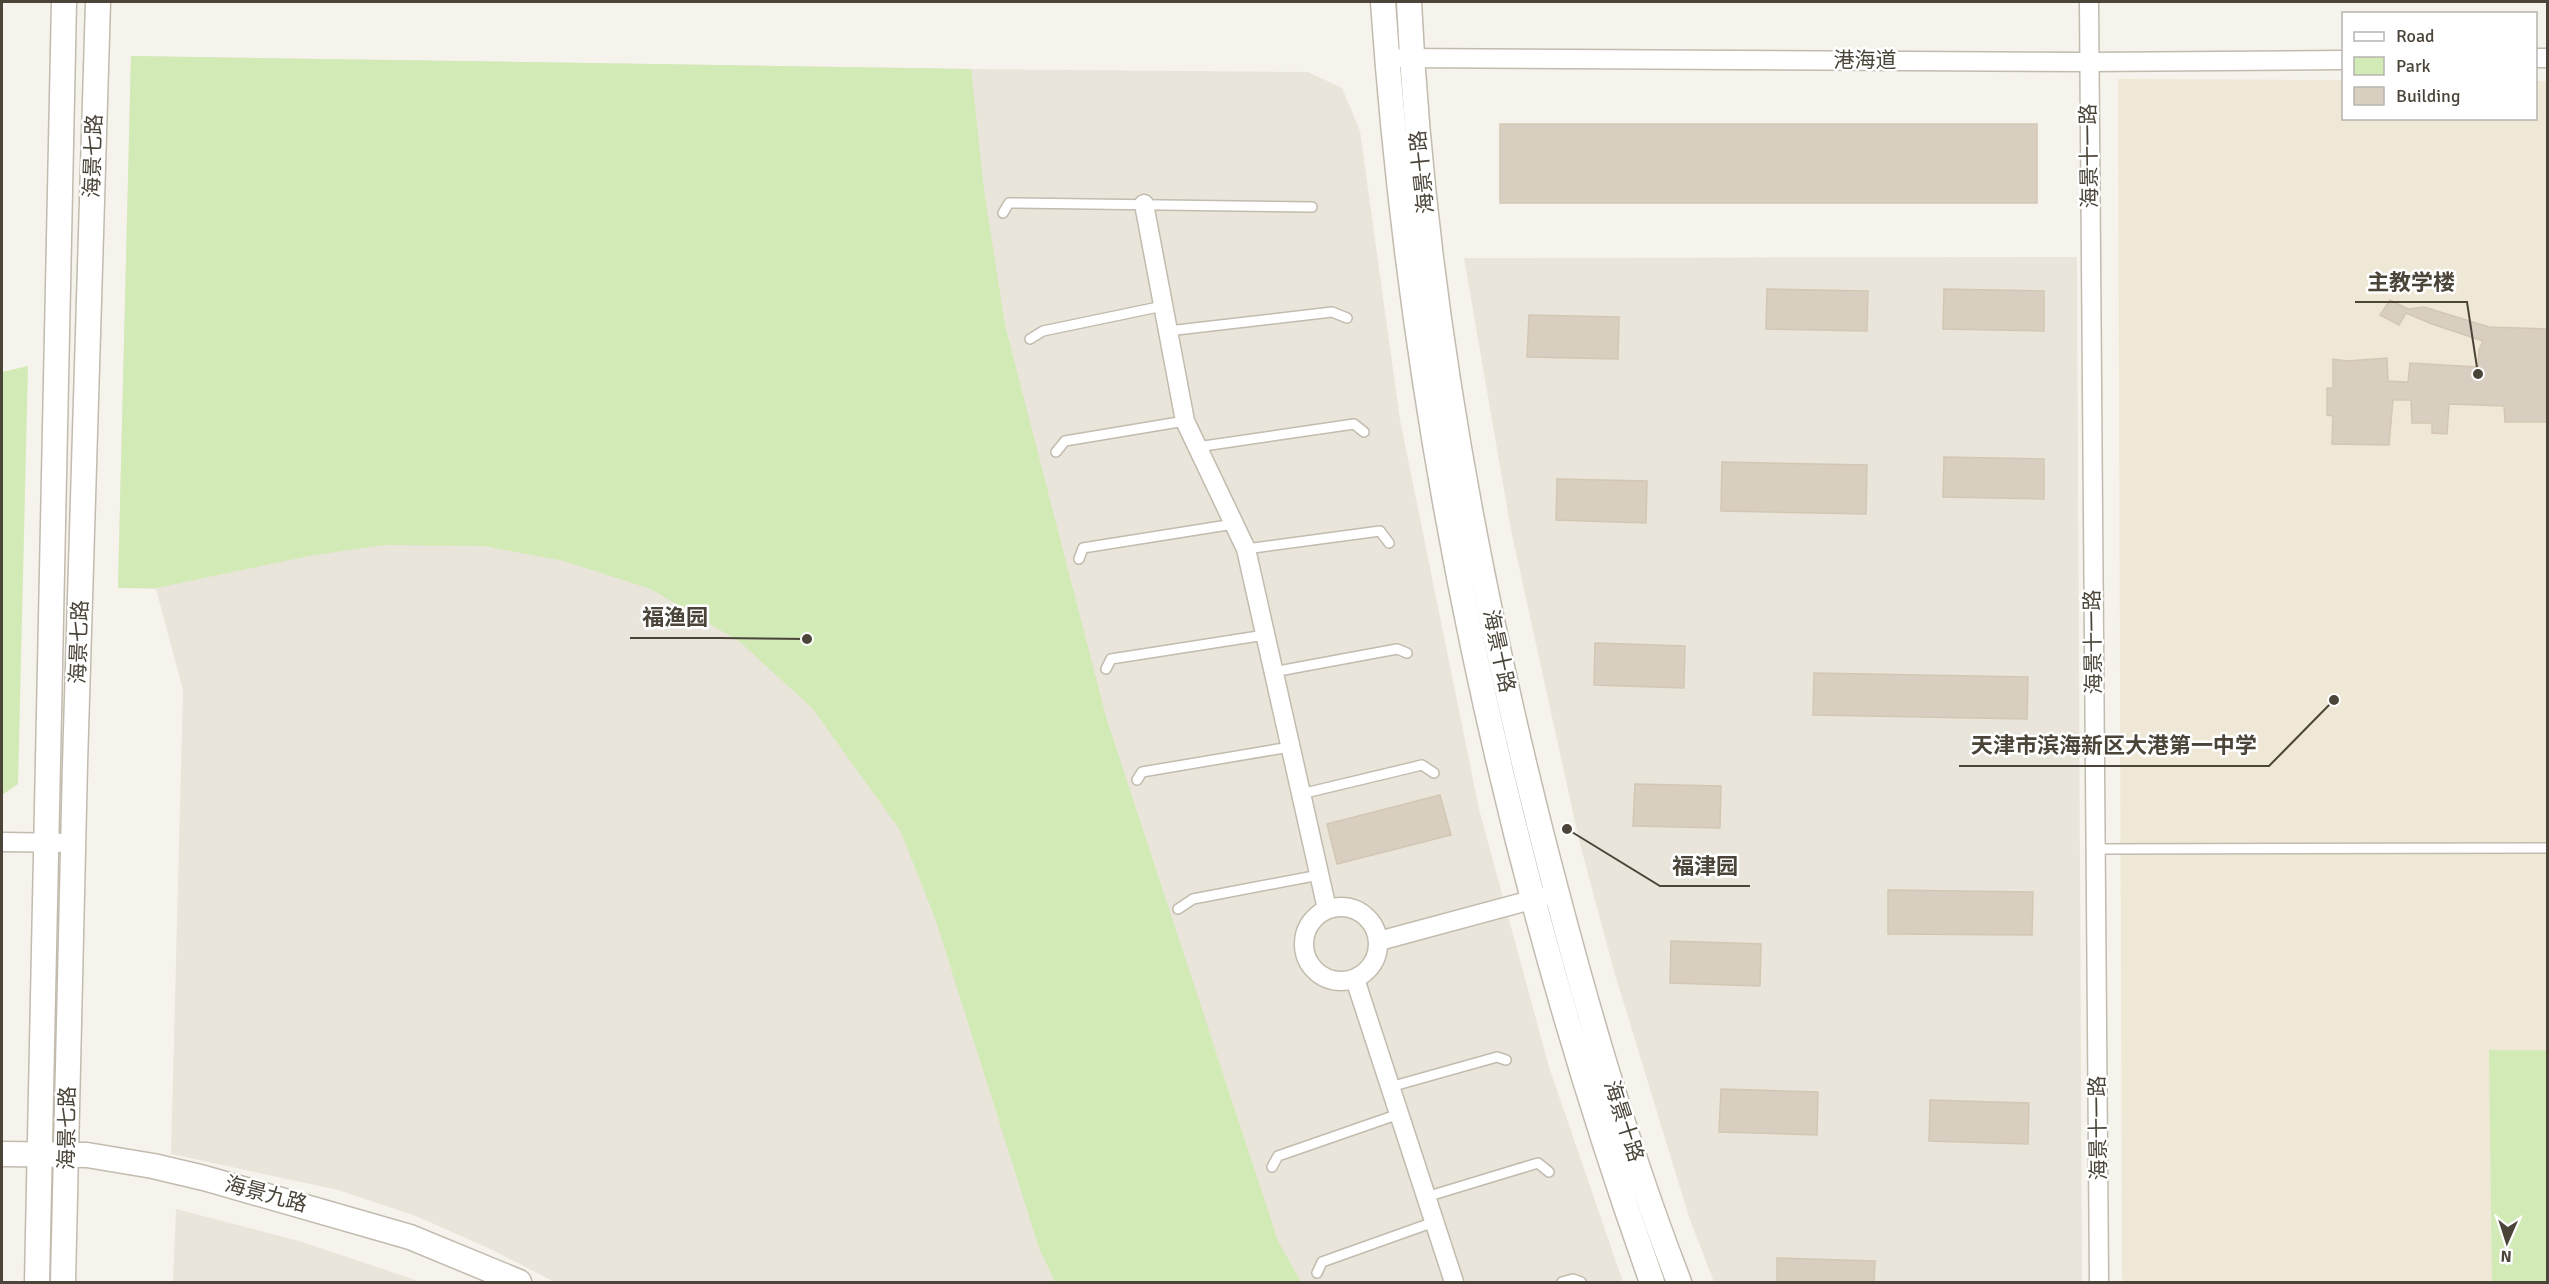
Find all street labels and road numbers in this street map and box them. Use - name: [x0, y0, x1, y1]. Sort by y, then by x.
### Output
- street label: 港海道: [1834, 47, 1897, 73]
- street label: 海景十一路: [2075, 103, 2103, 209]
- street label: 海景七路: [79, 114, 107, 198]
- street label: 海景十路: [1405, 129, 1439, 215]
- street label: 海景十一路: [2079, 589, 2107, 695]
- street label: 海景七路: [65, 600, 93, 684]
- street label: 海景十路: [1478, 607, 1520, 695]
- street label: 海景十一路: [2084, 1075, 2112, 1181]
- street label: 海景十路: [1599, 1077, 1649, 1165]
- street label: 海景七路: [53, 1086, 81, 1170]
- street label: 海景九路: [222, 1171, 310, 1217]

